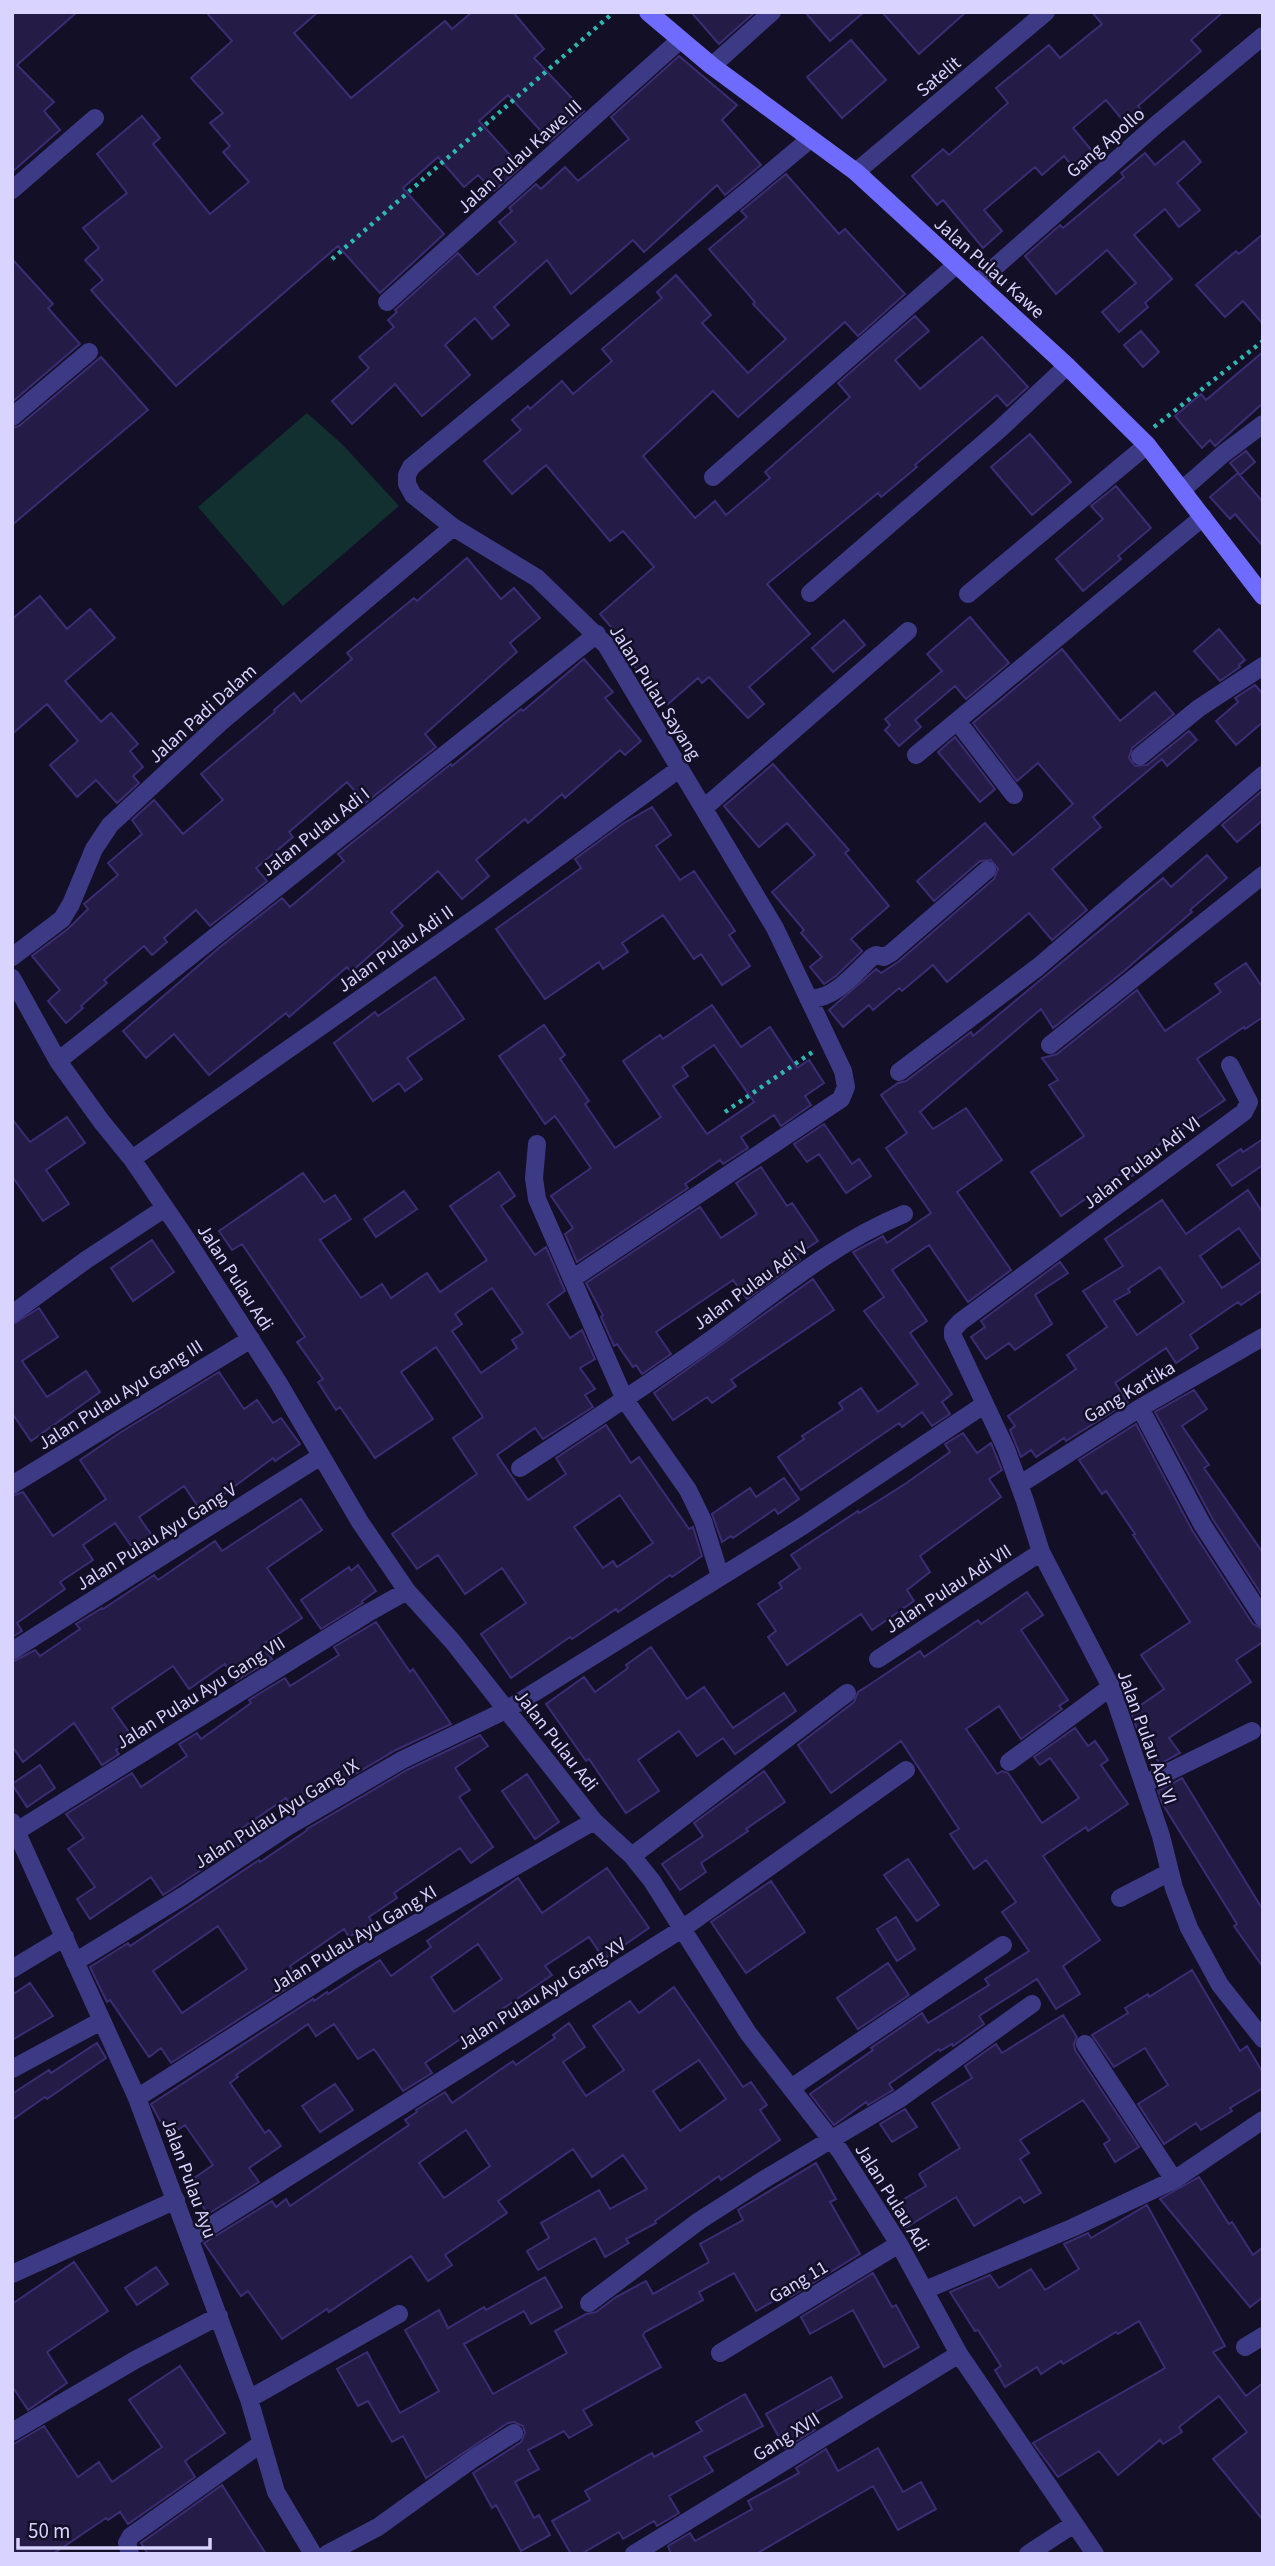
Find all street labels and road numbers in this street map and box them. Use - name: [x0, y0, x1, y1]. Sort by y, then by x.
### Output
- street label: Satelit: [911, 50, 968, 104]
- street label: Jalan Pulau Kawe III: [452, 94, 588, 220]
- street label: Gang Apollo: [1061, 101, 1151, 185]
- street label: Jalan Pulau Kawe: [928, 211, 1050, 325]
- street label: Jalan Pulau Sayang: [602, 620, 707, 766]
- street label: Jalan Padi Dalam: [143, 658, 263, 770]
- street label: Jalan Pulau Adi I: [256, 781, 376, 883]
- street label: Jalan Pulau Adi II: [332, 899, 459, 999]
- street label: Jalan Pulau Adi VI: [1077, 1110, 1206, 1216]
- street label: Jalan Pulau Adi: [190, 1219, 279, 1337]
- street label: Jalan Pulau Adi V: [688, 1235, 814, 1337]
- street label: Jalan Pulau Ayu Gang III: [33, 1333, 209, 1457]
- street label: Gang Kartika: [1079, 1354, 1181, 1430]
- street label: Jalan Pulau Ayu Gang V: [71, 1477, 243, 1598]
- street label: Jalan Pulau Adi VII: [880, 1538, 1017, 1640]
- street label: Jalan Pulau Ayu Gang VII: [111, 1630, 291, 1756]
- street label: Jalan Pulau Adi VI: [1110, 1667, 1183, 1808]
- street label: Jalan Pulau Adi: [507, 1684, 604, 1797]
- street label: Jalan Pulau Ayu Gang IX: [189, 1752, 365, 1876]
- street label: Jalan Pulau Ayu Gang XI: [265, 1879, 442, 2000]
- street label: Jalan Pulau Ayu Gang XV: [452, 1931, 632, 2057]
- street label: Jalan Pulau Ayu: [154, 2115, 223, 2242]
- street label: Jalan Pulau Adi: [848, 2139, 936, 2257]
- street label: Gang 11: [764, 2254, 833, 2310]
- street label: Gang XVII: [748, 2406, 826, 2468]

